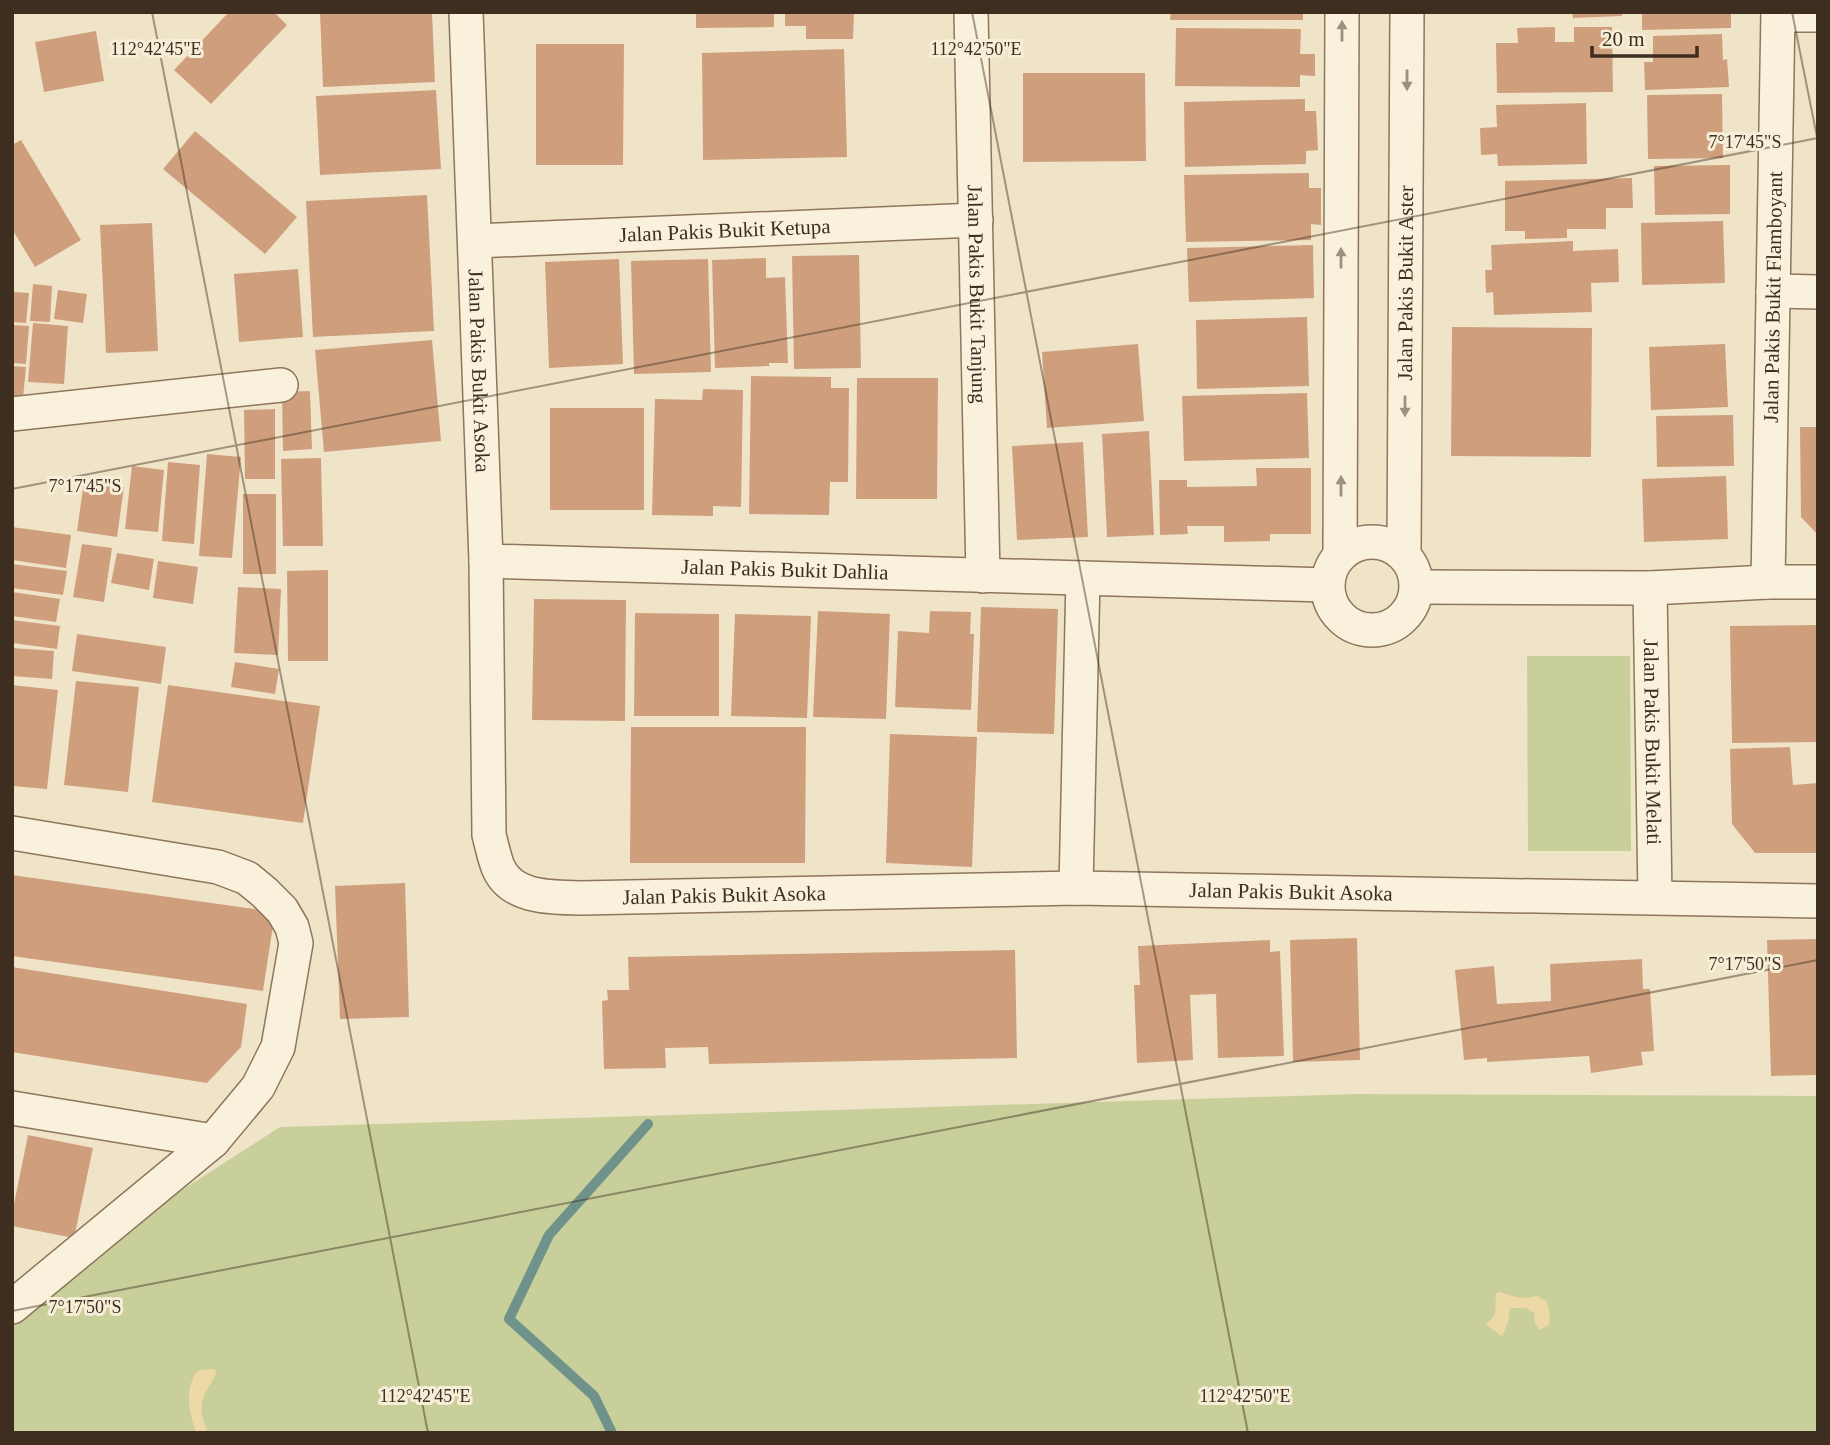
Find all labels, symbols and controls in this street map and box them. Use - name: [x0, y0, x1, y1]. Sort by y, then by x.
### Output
- scale bar: [1592, 14, 1697, 58]
- one-way arrow: [1336, 19, 1348, 41]
- text: 20 m: [1602, 27, 1645, 51]
- text: 112°42'45"E: [110, 39, 202, 59]
- text: 112°42'50"E: [930, 39, 1022, 59]
- one-way arrow: [1401, 70, 1413, 92]
- text: 7°17'45"S: [1709, 132, 1781, 152]
- street label: Jalan Pakis Bukit Flamboyant: [1759, 171, 1787, 423]
- street label: Jalan Pakis Bukit Tanjung: [963, 184, 991, 404]
- street label: Jalan Pakis Bukit Aster: [1393, 185, 1418, 381]
- street label: Jalan Pakis Bukit Ketupa: [618, 214, 832, 247]
- one-way arrow: [1335, 247, 1347, 269]
- street label: Jalan Pakis Bukit Asoka: [463, 269, 495, 474]
- one-way arrow: [1399, 395, 1411, 417]
- one-way arrow: [1335, 474, 1347, 496]
- text: 7°17'45"S: [49, 476, 121, 496]
- street label: Jalan Pakis Bukit Dahlia: [681, 555, 889, 584]
- street label: Jalan Pakis Bukit Melati: [1639, 639, 1666, 845]
- street label: Jalan Pakis Bukit Asoka: [1189, 878, 1394, 906]
- street label: Jalan Pakis Bukit Asoka: [622, 881, 827, 909]
- text: 7°17'50"S: [1709, 954, 1781, 974]
- text: 7°17'50"S: [49, 1297, 121, 1317]
- text: 112°42'45"E: [379, 1386, 471, 1406]
- text: 112°42'50"E: [1199, 1386, 1291, 1406]

